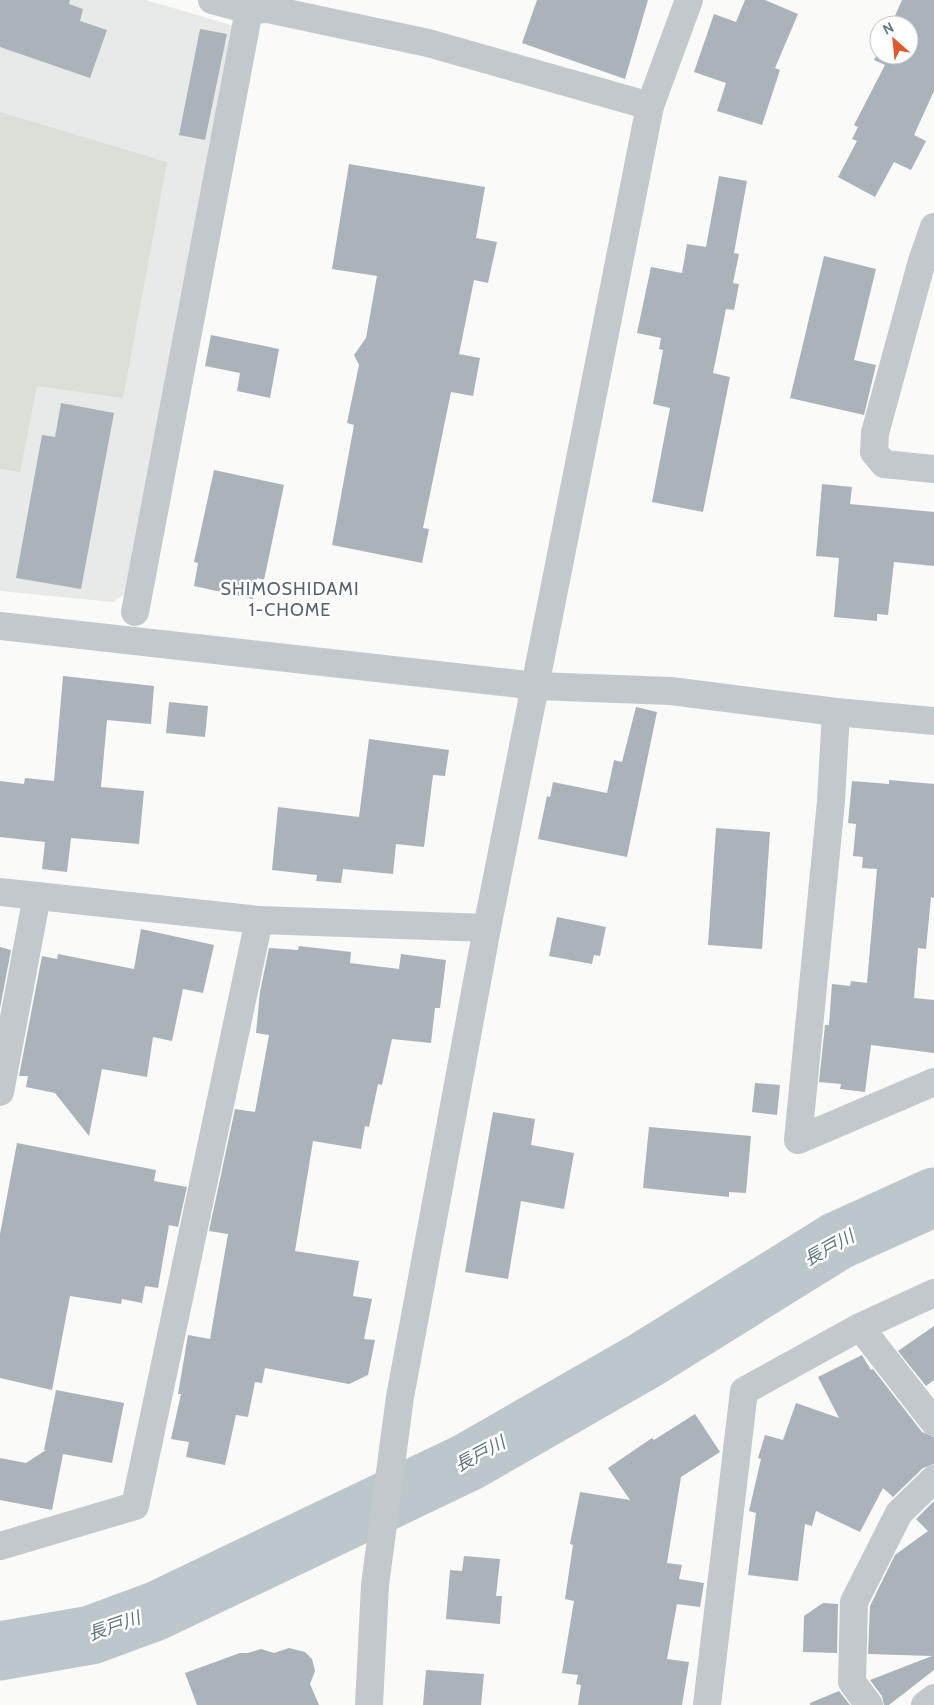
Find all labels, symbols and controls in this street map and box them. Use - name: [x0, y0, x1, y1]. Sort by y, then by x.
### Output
- north arrow: [869, 15, 919, 65]
- text: N: [880, 18, 897, 39]
- district label: SHIMOSHIDAMI 1-CHOME: [221, 578, 360, 621]
- water label: 長戸川: [800, 1224, 860, 1271]
- water label: 長戸川: [451, 1431, 511, 1476]
- water label: 長戸川: [85, 1606, 145, 1645]

